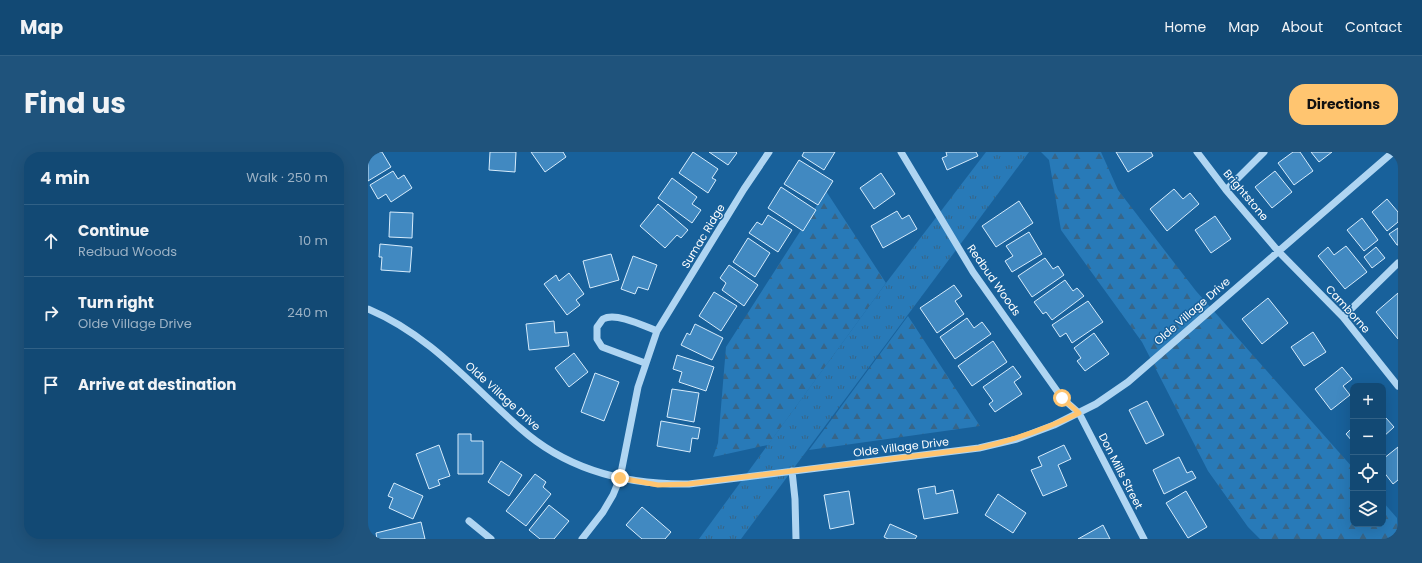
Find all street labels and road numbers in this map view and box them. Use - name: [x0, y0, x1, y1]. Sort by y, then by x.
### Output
- street label: Brightstone: [1220, 166, 1272, 224]
- street label: Sumac Ridge: [677, 200, 729, 271]
- street label: Redbud Woods: [963, 241, 1025, 319]
- street label: Olde Village Drive: [1150, 273, 1234, 349]
- street label: Camborne: [1322, 281, 1374, 337]
- street label: Olde Village Drive: [462, 358, 544, 434]
- street label: Don Mills Street: [1095, 430, 1147, 512]
- street label: Olde Village Drive: [852, 433, 950, 461]

